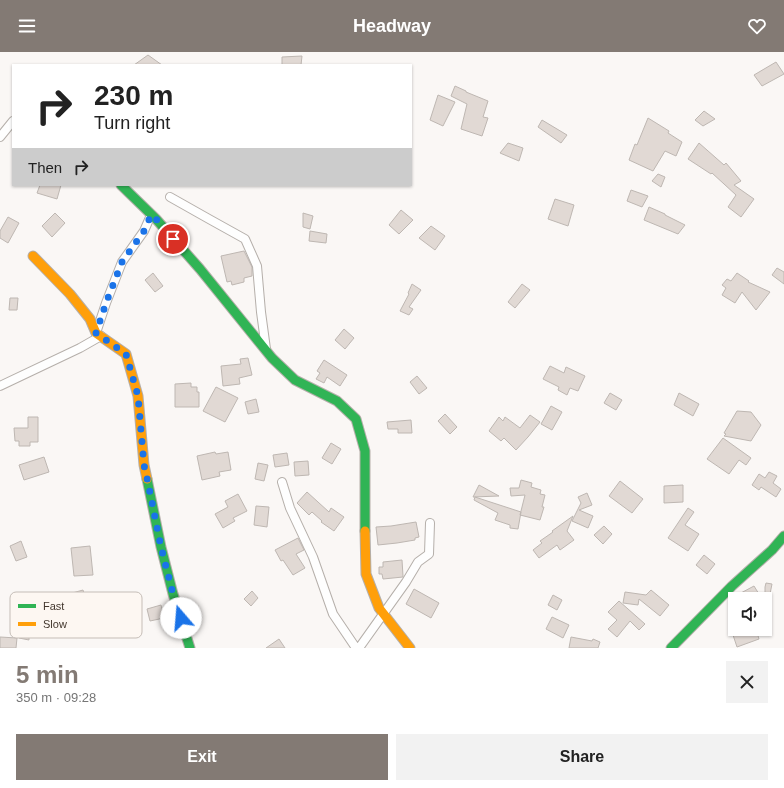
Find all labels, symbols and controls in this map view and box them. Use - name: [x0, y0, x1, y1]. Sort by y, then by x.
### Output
- icon: menu: [16, 15, 38, 37]
- icon: heart: [746, 15, 768, 37]
- text: Headway: [353, 16, 431, 36]
- icon: right: [28, 80, 80, 132]
- text: 230 m: [94, 80, 173, 111]
- text: Turn right: [94, 113, 170, 133]
- icon: right: [70, 156, 92, 178]
- text: Then: [28, 159, 62, 176]
- pin: [156, 222, 190, 256]
- icon: arrive: [162, 228, 184, 250]
- legend: [10, 592, 142, 638]
- map controls: [728, 592, 772, 636]
- button: sound: [728, 592, 772, 636]
- position arrow: [160, 597, 202, 639]
- text: Fast: [43, 600, 64, 612]
- text: Slow: [43, 618, 67, 630]
- text: 5 min: [16, 661, 79, 688]
- button: close: [726, 661, 768, 703]
- text: 350 m · 09:28: [16, 690, 96, 705]
- button: Exit: [16, 734, 388, 780]
- button: Share: [396, 734, 768, 780]

